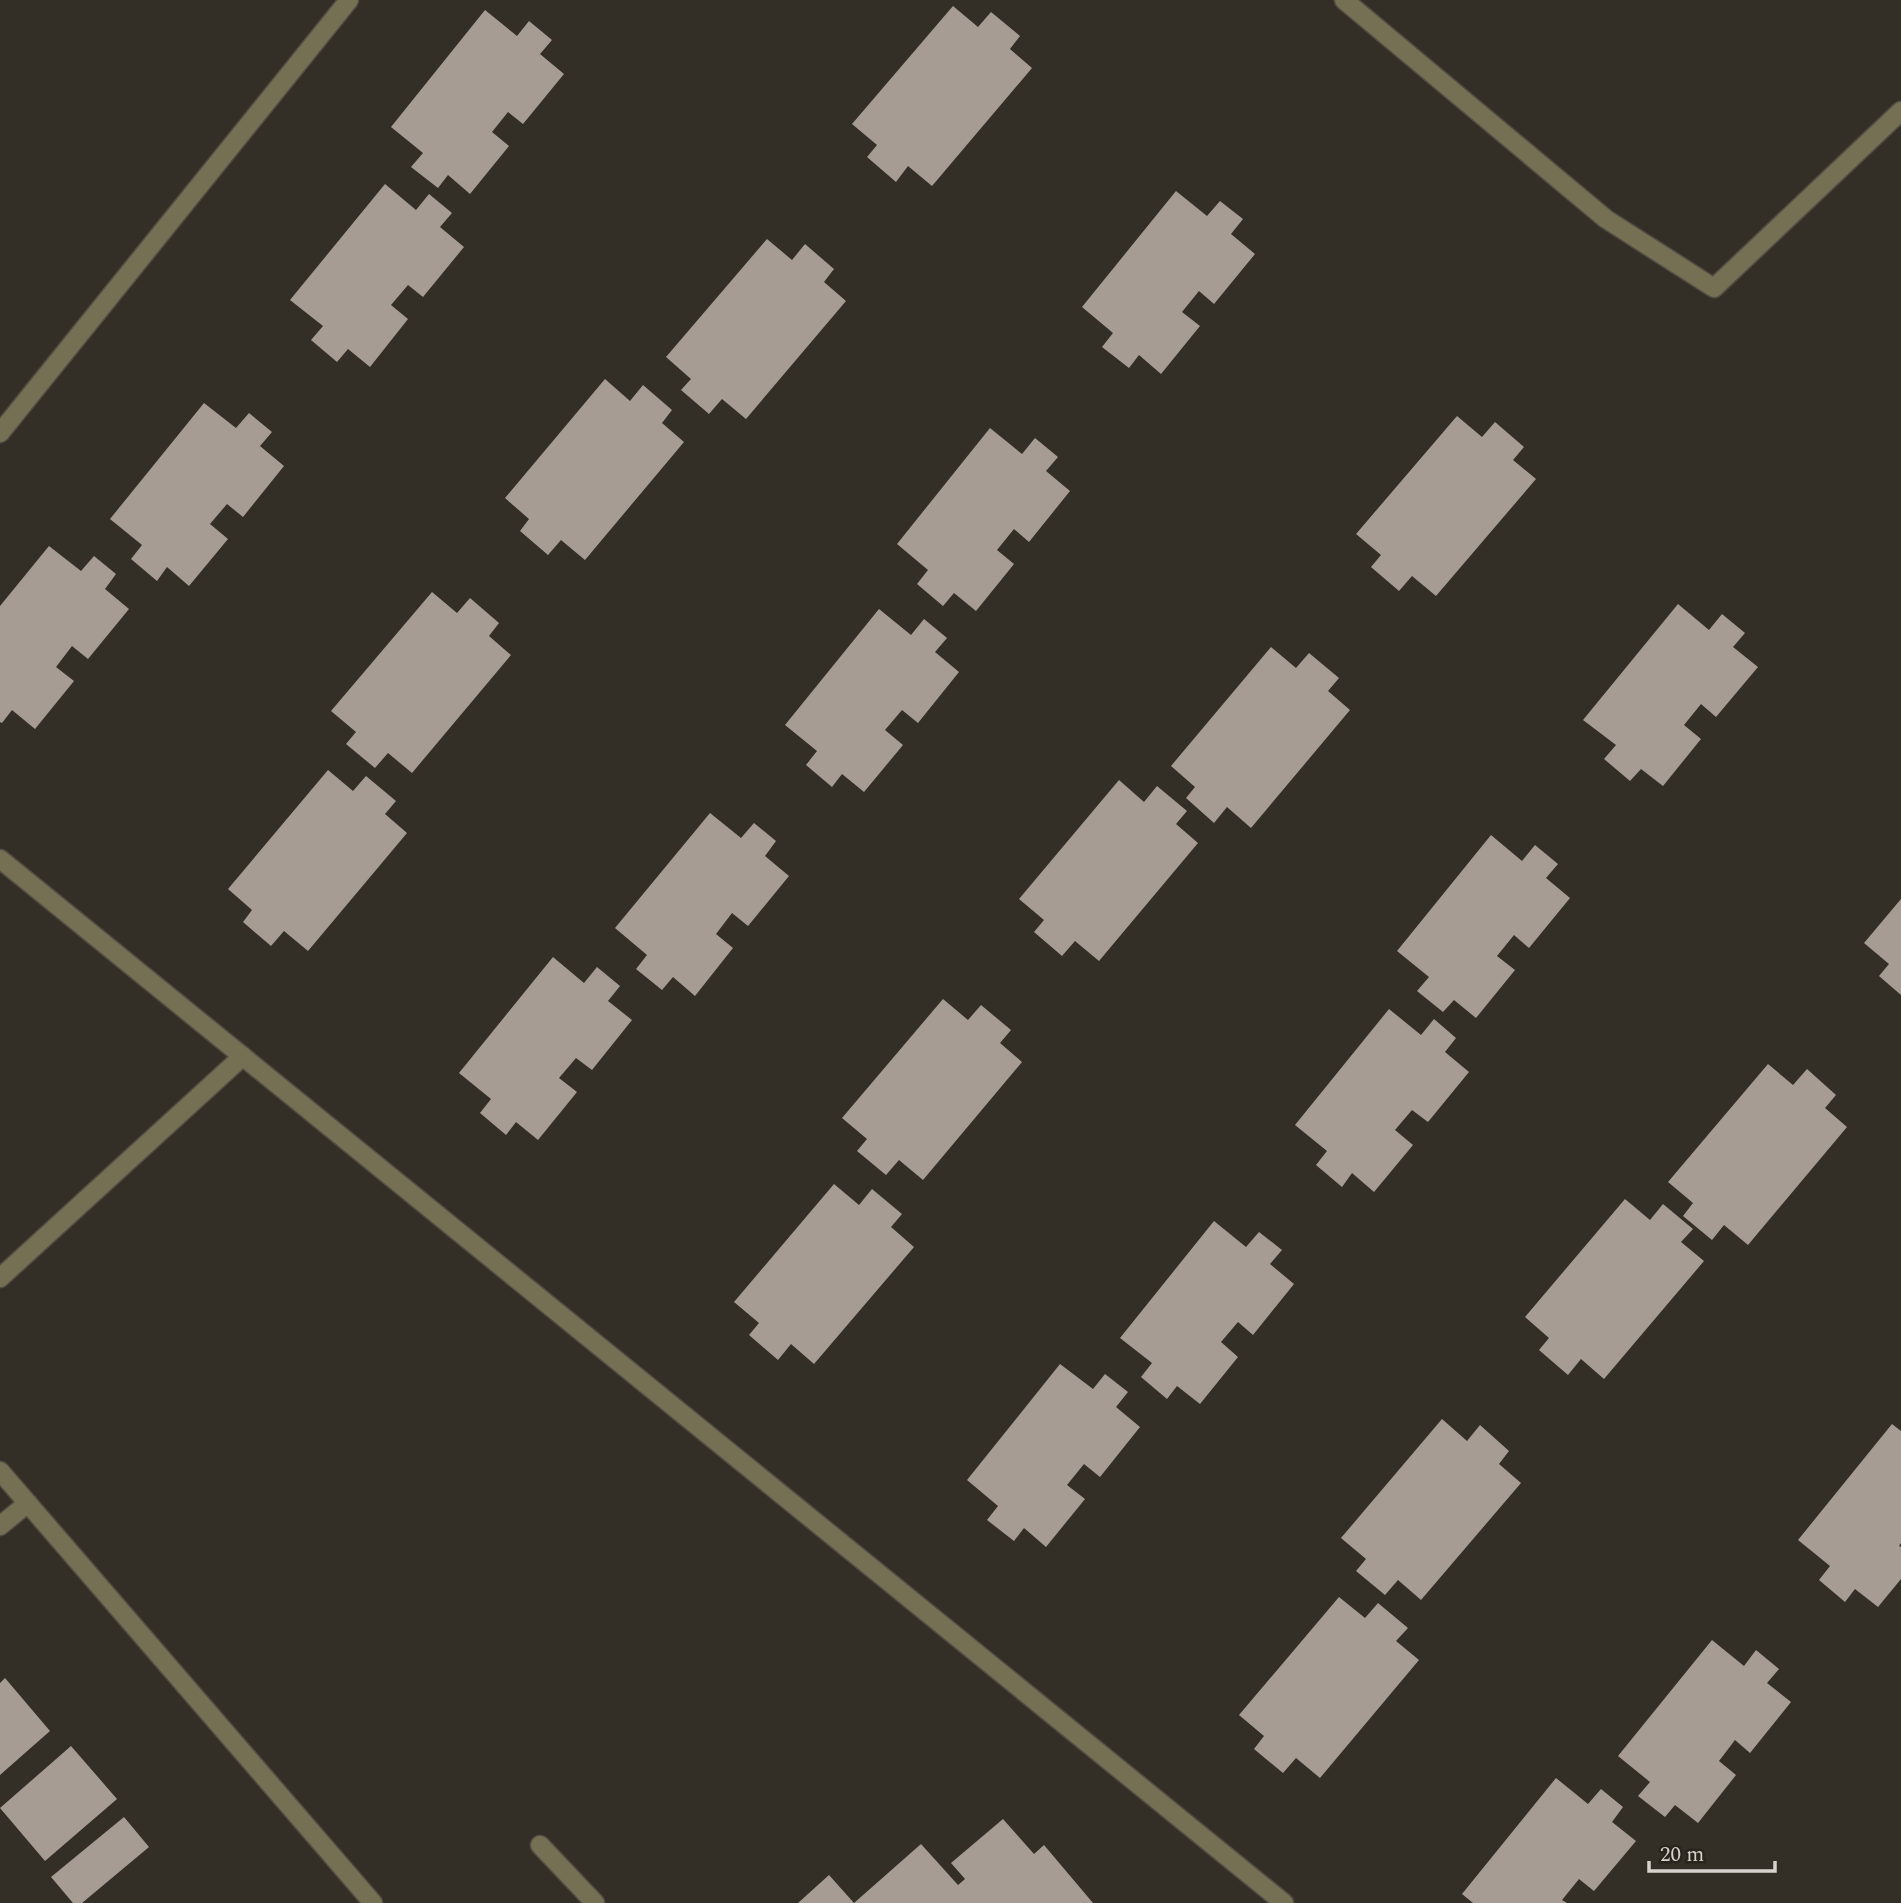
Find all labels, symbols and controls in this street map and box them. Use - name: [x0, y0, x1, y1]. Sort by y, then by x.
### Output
- scale bar: [1649, 1829, 1775, 1873]
- text: 20 m: [1660, 1839, 1704, 1871]

